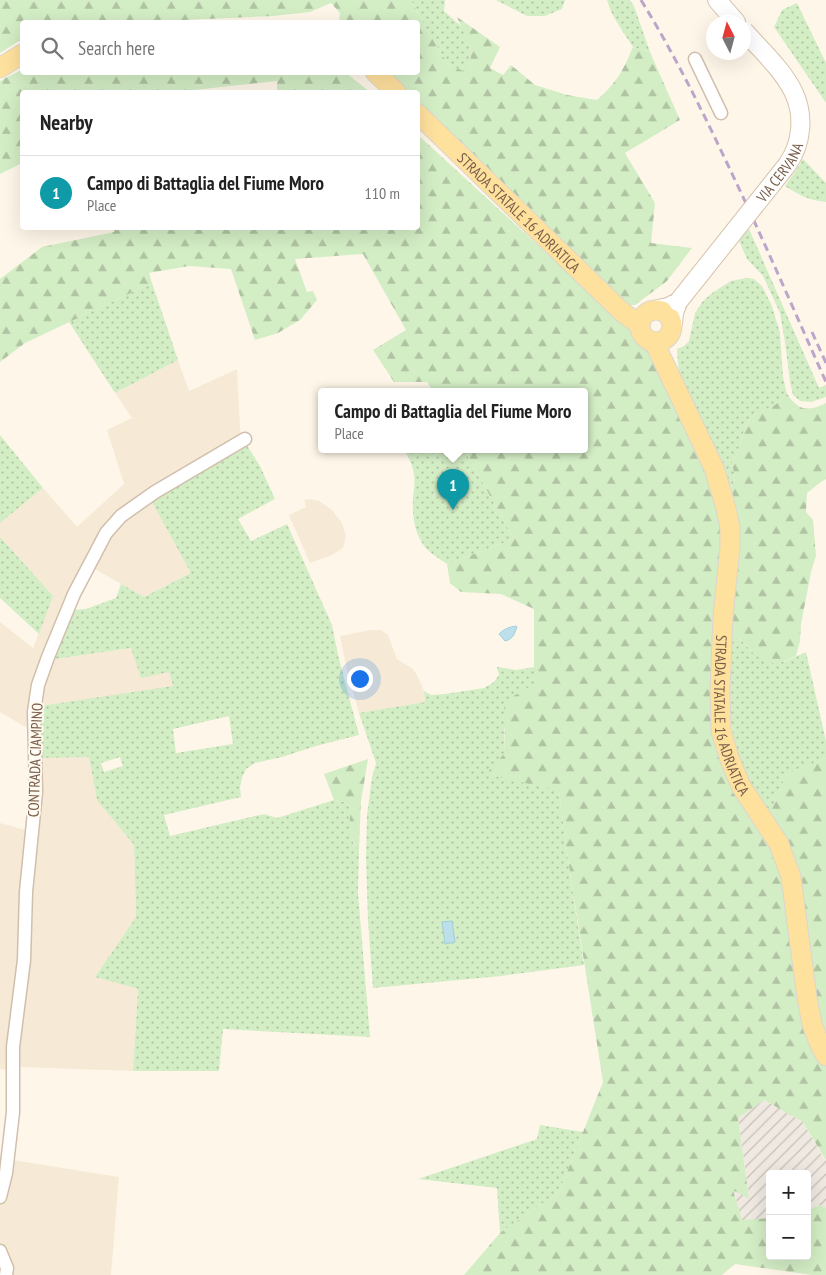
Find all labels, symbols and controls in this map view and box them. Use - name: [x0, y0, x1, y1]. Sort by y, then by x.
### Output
- north arrow: [706, 15, 751, 60]
- search box: [20, 20, 420, 75]
- icon: search: [38, 34, 66, 62]
- text: Search here: [78, 36, 155, 60]
- text: Nearby: [40, 109, 93, 136]
- street label: VIA CERVANA: [751, 139, 807, 207]
- street label: STRADA STATALE 16 ADRIATICA: [454, 148, 585, 277]
- text: Campo di Battaglia del Fiume Moro: [87, 171, 324, 195]
- text: 1: [52, 183, 60, 203]
- text: 110 m: [365, 183, 400, 203]
- text: Place: [87, 195, 116, 215]
- popup: [318, 388, 588, 453]
- text: Campo di Battaglia del Fiume Moro: [335, 399, 571, 423]
- text: Place: [335, 423, 364, 443]
- pin: 1: [437, 469, 469, 510]
- street label: STRADA STATALE 16 ADRIATICA: [710, 635, 755, 800]
- your location: [347, 666, 373, 692]
- street label: CONTRADA CIAMPINO: [24, 702, 46, 818]
- map controls: [766, 1170, 811, 1260]
- button: +: [766, 1170, 811, 1215]
- button: −: [766, 1215, 811, 1260]

